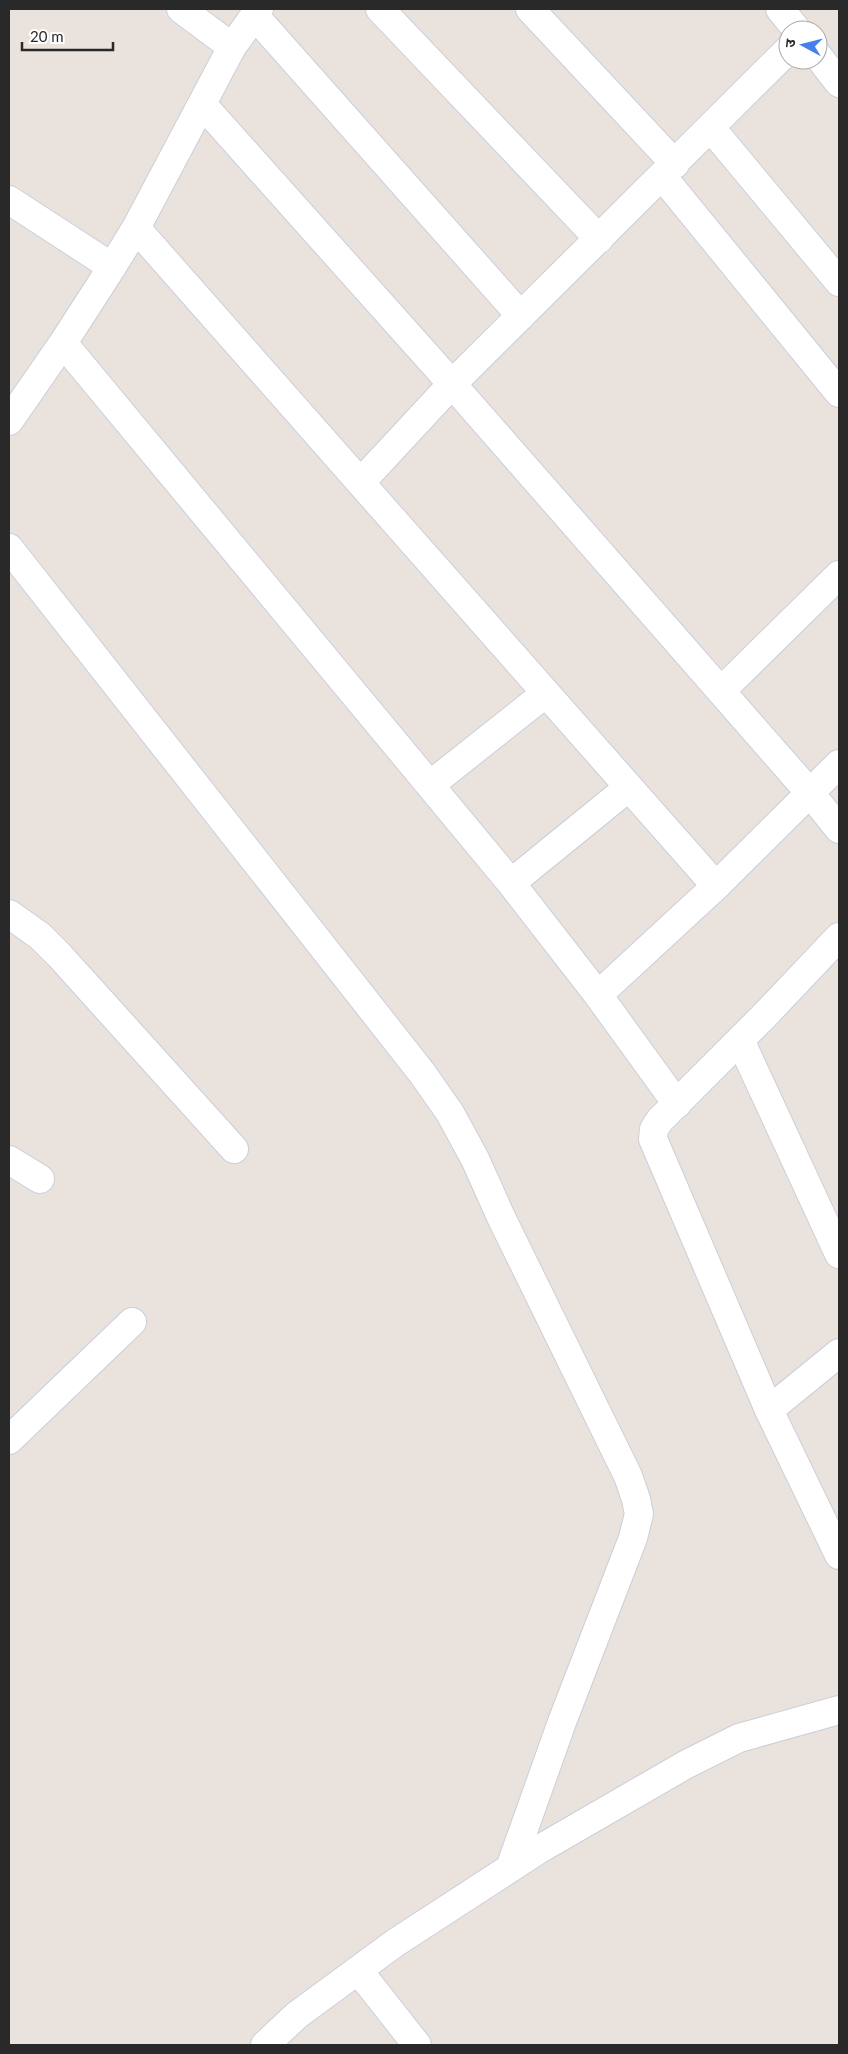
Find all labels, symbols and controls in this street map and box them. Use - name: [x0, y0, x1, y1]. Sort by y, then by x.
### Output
- scale bar: [22, 20, 114, 52]
- north arrow: [778, 20, 828, 70]
- text: 20 m: [30, 27, 64, 45]
- text: उ: [781, 37, 799, 48]

